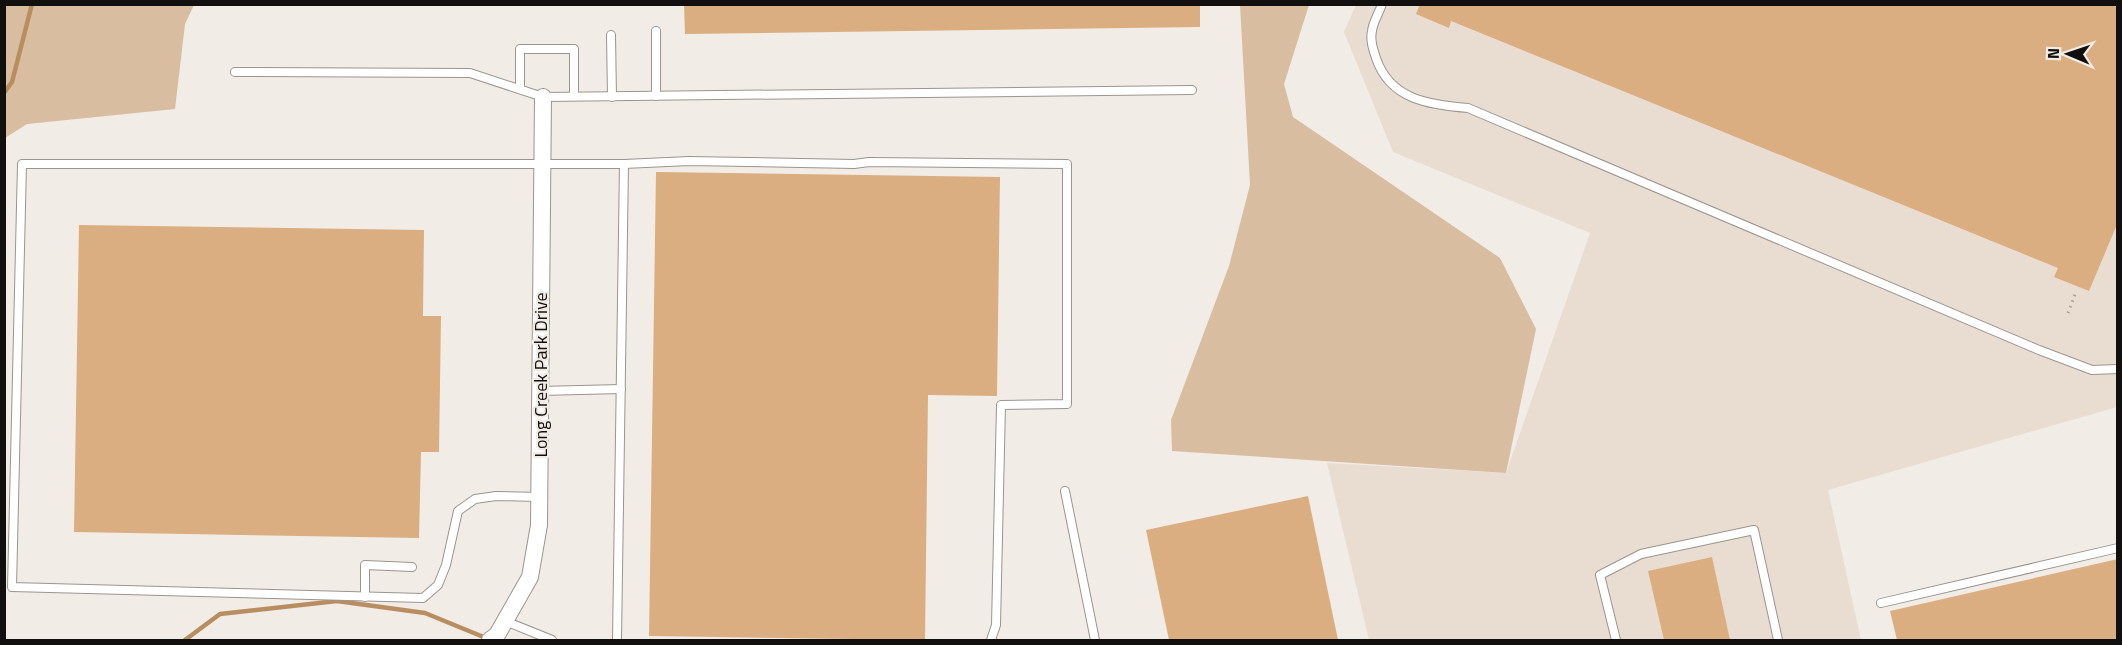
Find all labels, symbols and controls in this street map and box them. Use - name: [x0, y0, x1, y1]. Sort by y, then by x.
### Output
- north arrow: [2038, 24, 2098, 84]
- text: N: [2041, 48, 2065, 59]
- street label: Long Creek Park Drive: [527, 292, 554, 458]

